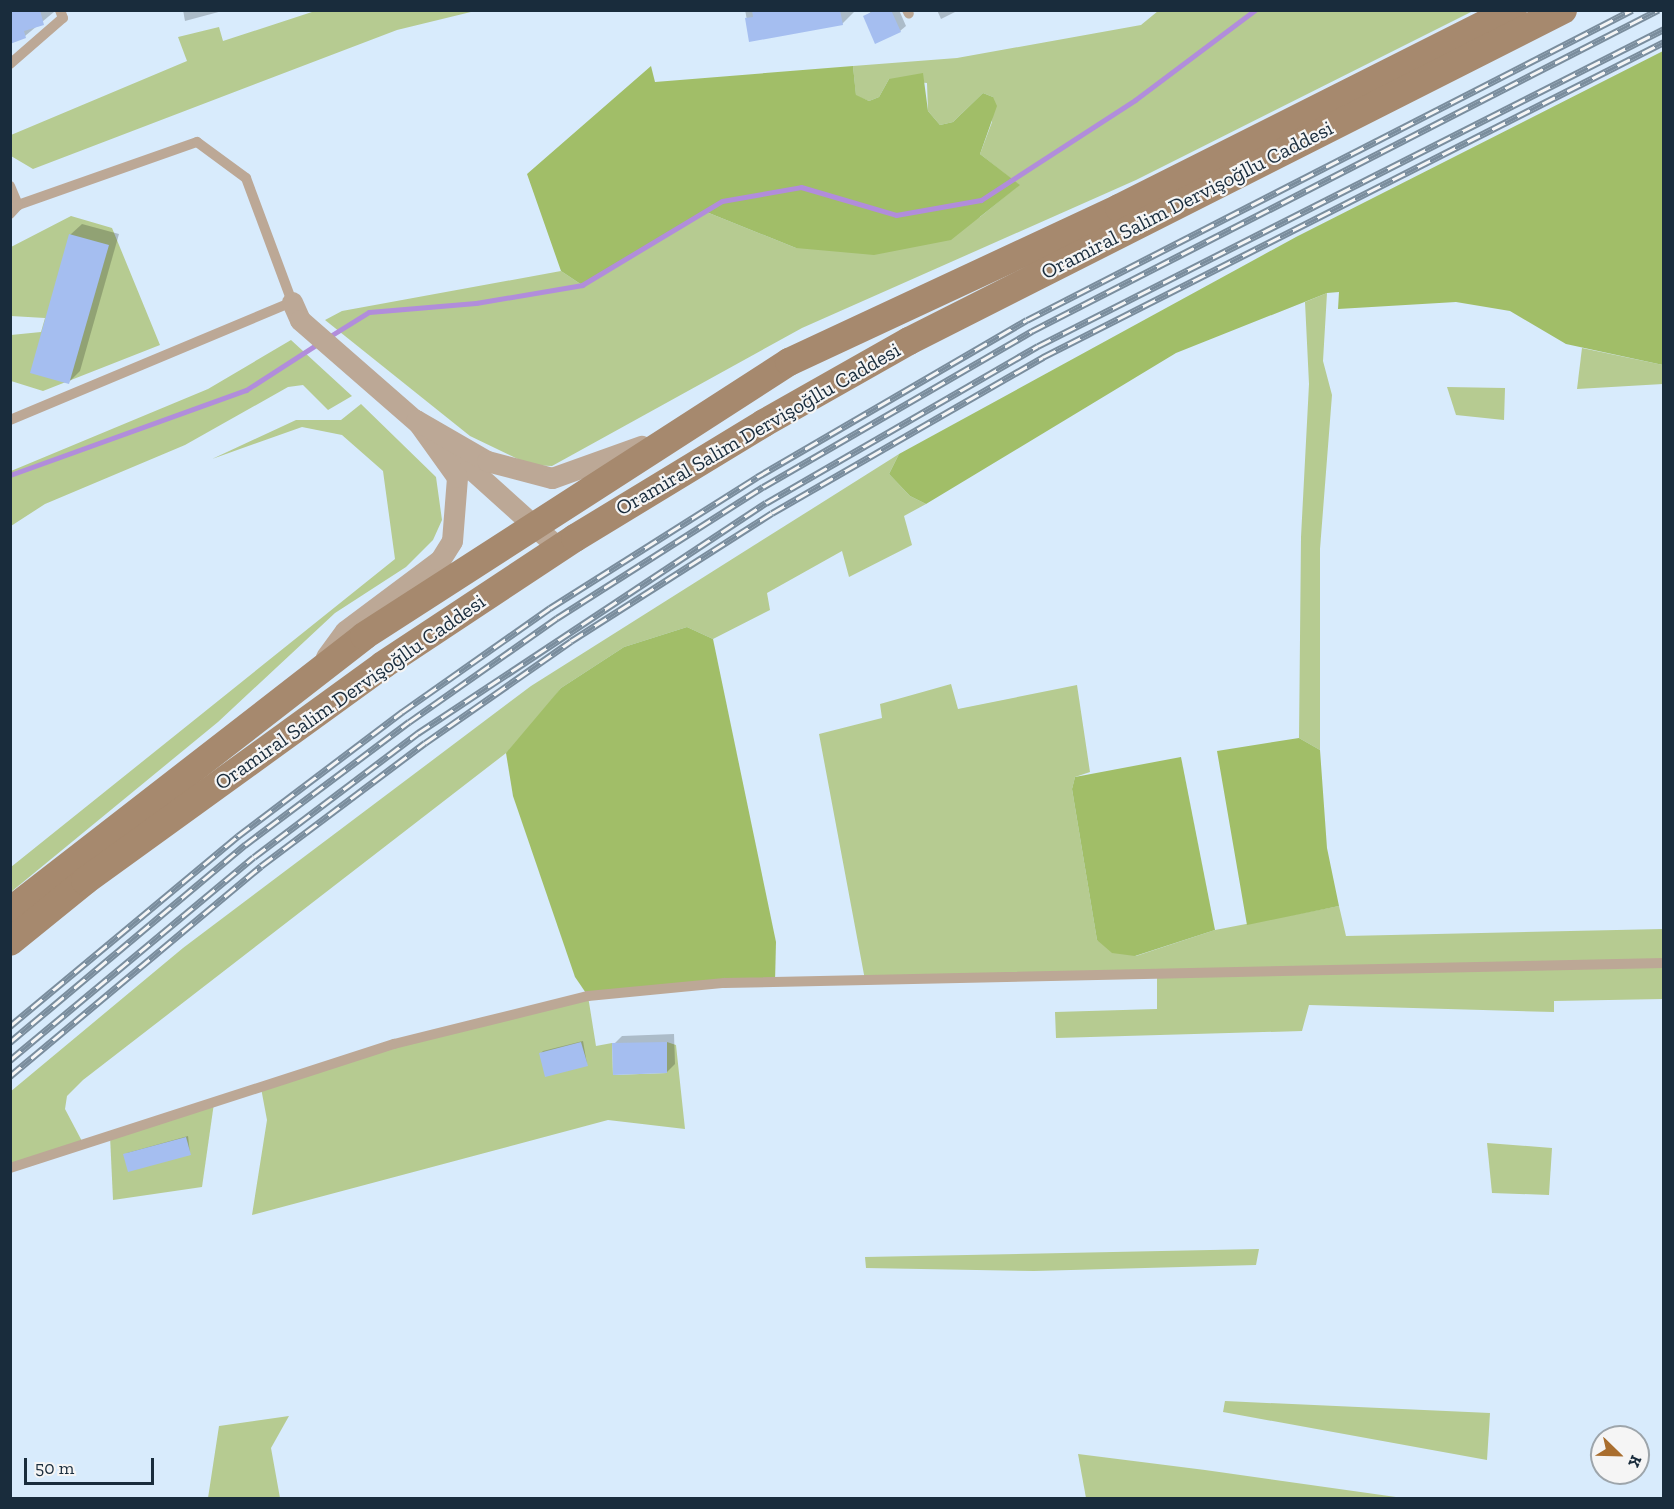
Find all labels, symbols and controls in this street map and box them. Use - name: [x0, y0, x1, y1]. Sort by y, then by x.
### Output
- street label: Oramiral Salim Dervişoğllu Caddesi: [1037, 115, 1337, 285]
- street label: Oramiral Salim Dervişoğllu Caddesi: [611, 337, 905, 521]
- street label: Oramiral Salim Dervişoğllu Caddesi: [210, 589, 490, 795]
- north arrow: [1590, 1425, 1650, 1485]
- scale bar: [27, 1446, 158, 1484]
- text: K: [1624, 1453, 1646, 1470]
- text: 50 m: [35, 1457, 74, 1479]

